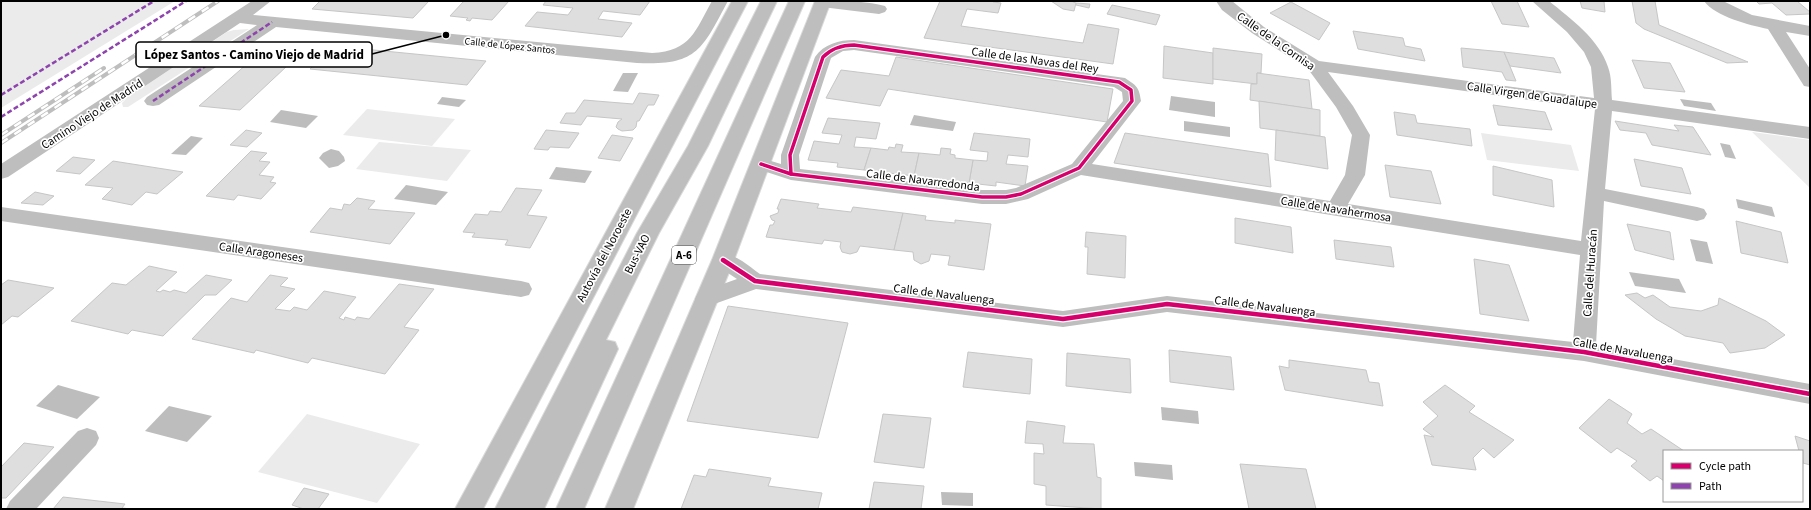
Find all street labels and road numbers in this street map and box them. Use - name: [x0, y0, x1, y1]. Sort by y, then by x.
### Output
- street label: Calle de la Cornisa: [1233, 8, 1318, 75]
- street label: Calle de López Santos: [464, 34, 556, 58]
- street label: Calle de las Navas del Rey: [970, 43, 1100, 78]
- street label: Camino Viejo de Madrid: [38, 75, 147, 154]
- street label: Calle Virgen de Guadalupe: [1466, 78, 1598, 113]
- street label: Calle de Navarredonda: [865, 165, 981, 196]
- street label: Calle de Navahermosa: [1279, 192, 1392, 227]
- street label: Autovía del Noroeste: [573, 205, 636, 305]
- street label: Calle del Huracán: [1579, 229, 1602, 317]
- street label: Bus-VAO: [620, 231, 655, 277]
- street label: Calle Aragoneses: [218, 238, 304, 267]
- road number: A-6: [672, 246, 696, 264]
- street label: Calle de Navaluenga: [892, 280, 995, 309]
- street label: Calle de Navaluenga: [1213, 292, 1316, 321]
- street label: Calle de Navaluenga: [1571, 333, 1674, 368]

